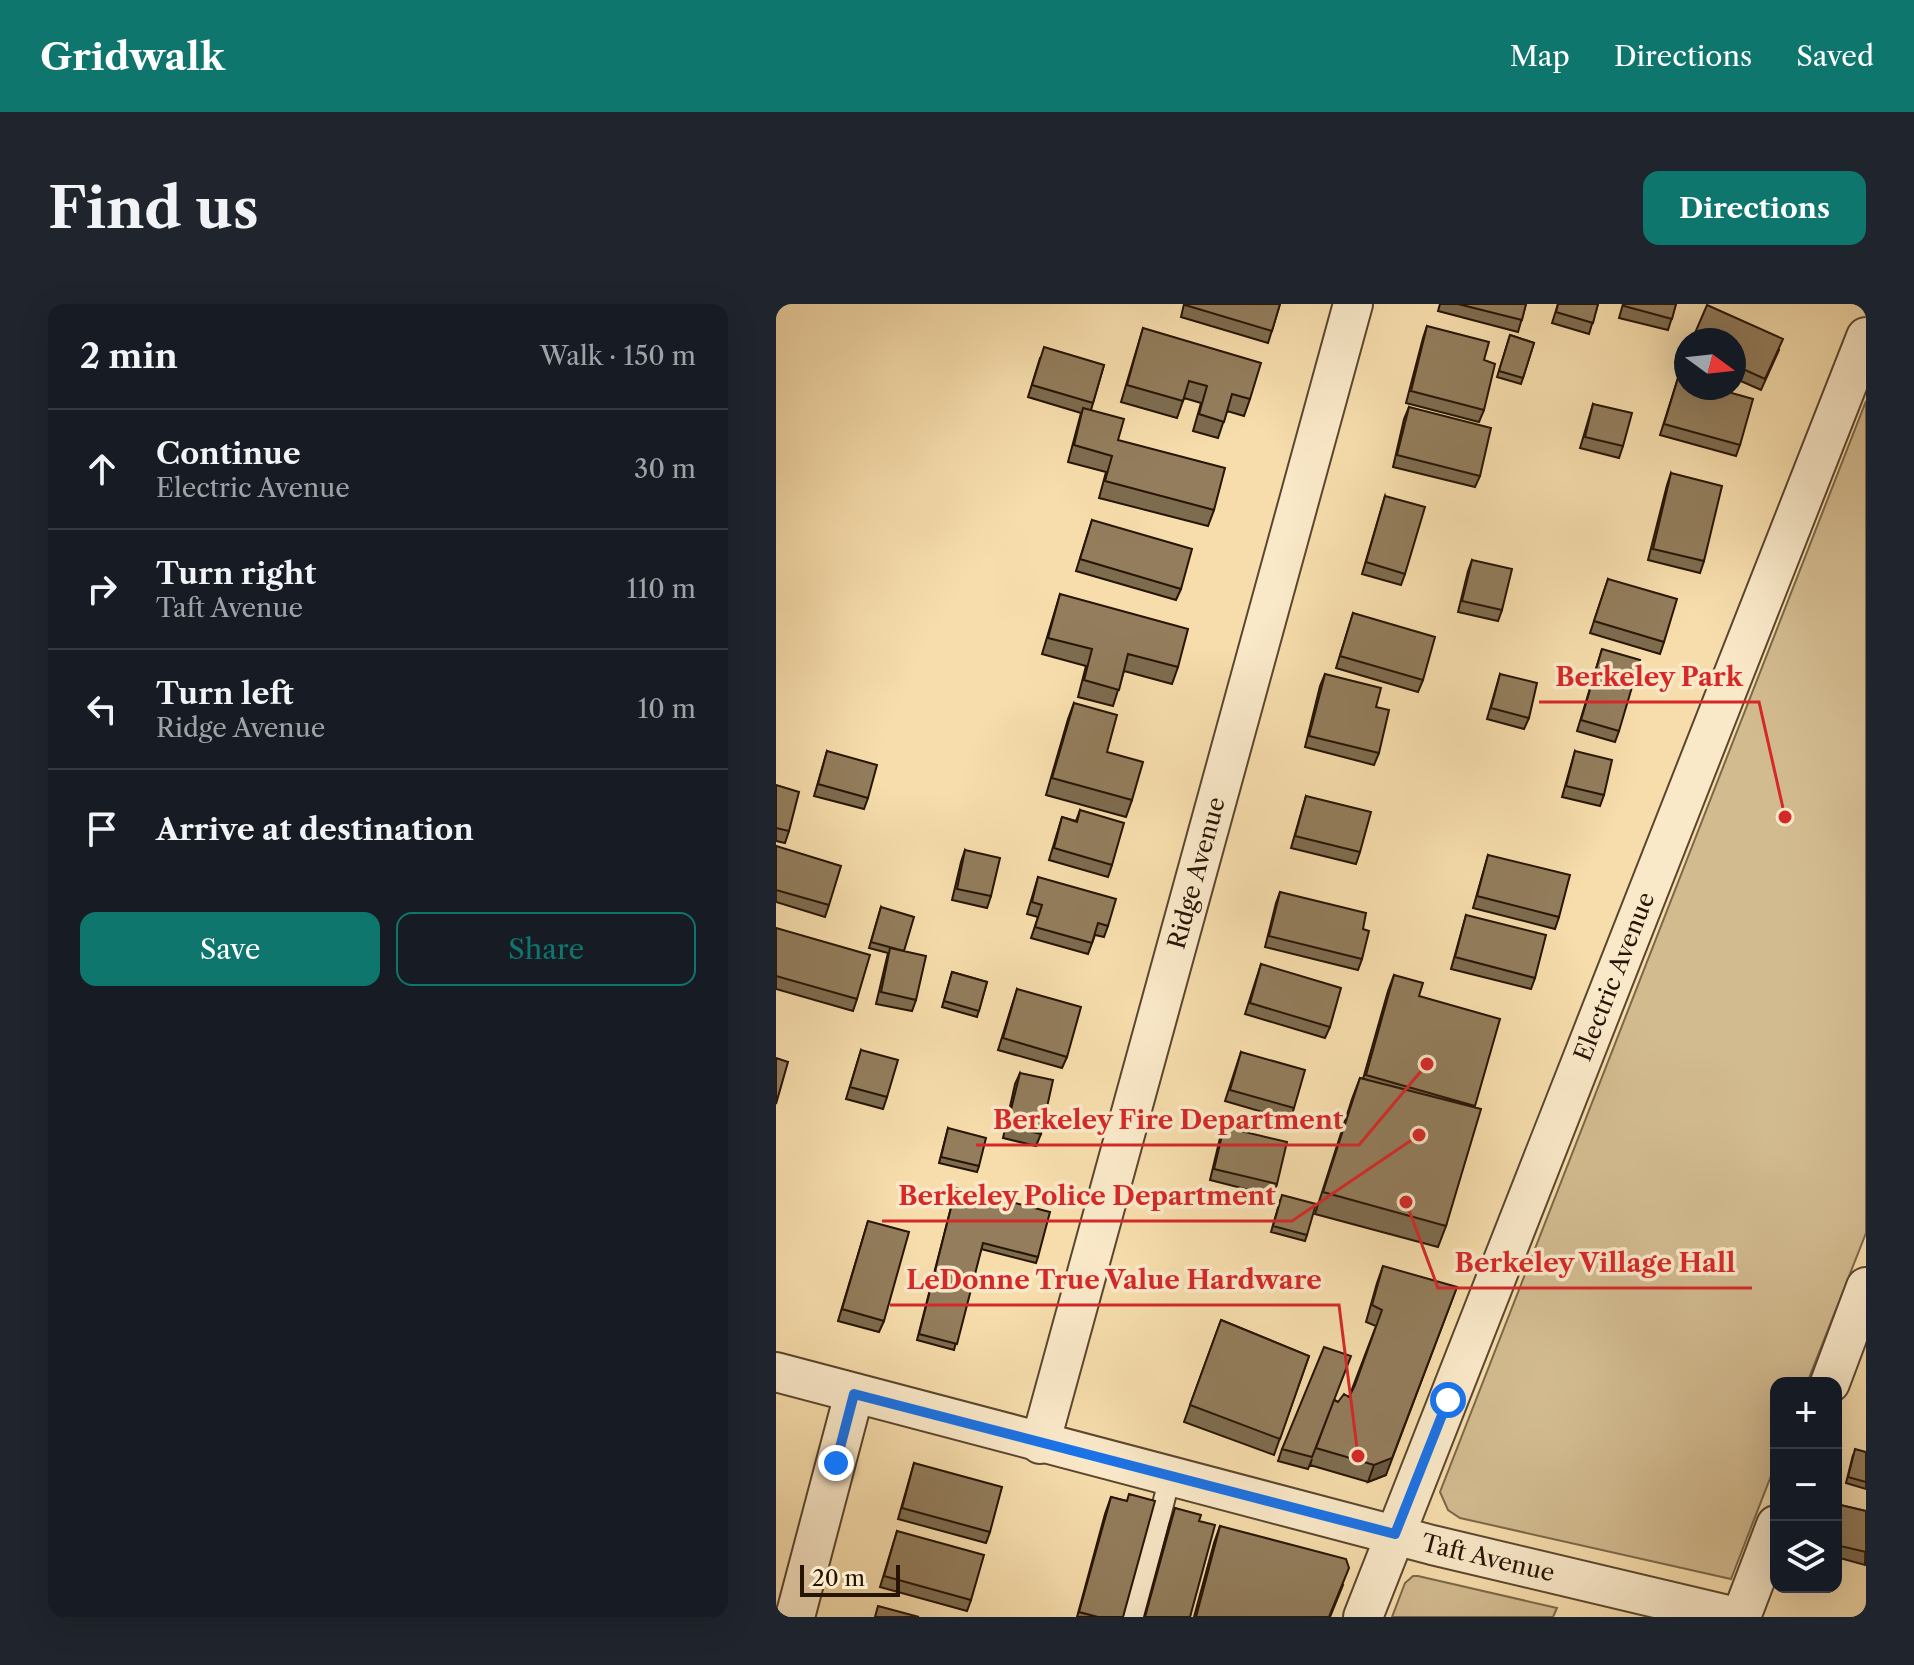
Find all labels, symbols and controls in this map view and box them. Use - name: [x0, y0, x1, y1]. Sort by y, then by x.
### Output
- text: Gridwalk: [40, 33, 225, 80]
- text: Map: [1510, 39, 1570, 73]
- text: Directions: [1614, 39, 1752, 73]
- text: Saved: [1796, 39, 1874, 73]
- button: Directions: [1643, 171, 1866, 245]
- text: Find us: [48, 174, 259, 243]
- north arrow: [1674, 328, 1746, 400]
- text: 2 min: [80, 335, 178, 377]
- text: Walk · 150 m: [540, 340, 696, 372]
- text: Continue: [156, 435, 301, 472]
- icon: ahead: [80, 447, 124, 491]
- text: 30 m: [634, 453, 696, 485]
- text: Electric Avenue: [156, 472, 350, 504]
- text: Turn right: [156, 555, 316, 592]
- icon: right: [80, 567, 124, 611]
- text: 110 m: [627, 573, 696, 605]
- text: Taft Avenue: [156, 592, 303, 624]
- callout: Berkeley Park: [1539, 652, 1759, 702]
- text: Berkeley Park: [1555, 661, 1744, 693]
- text: Turn left: [156, 675, 293, 712]
- icon: left: [80, 687, 124, 731]
- text: 10 m: [637, 693, 696, 725]
- text: Ridge Avenue: [156, 712, 325, 744]
- street label: Ridge Avenue: [1162, 794, 1231, 952]
- icon: arrive: [80, 807, 124, 851]
- text: Arrive at destination: [156, 811, 474, 848]
- street label: Electric Avenue: [1568, 888, 1660, 1065]
- button: Save: [80, 912, 380, 986]
- button: Share: [396, 912, 696, 986]
- callout: Berkeley Fire Department: [976, 1095, 1359, 1145]
- text: Berkeley Fire Department: [993, 1104, 1344, 1136]
- callout: Berkeley Police Department: [882, 1171, 1292, 1221]
- text: Berkeley Police Department: [898, 1180, 1276, 1212]
- callout: Berkeley Village Hall: [1438, 1238, 1752, 1288]
- text: Berkeley Village Hall: [1455, 1247, 1735, 1279]
- callout: LeDonne True Value Hardware: [890, 1255, 1339, 1305]
- text: LeDonne True Value Hardware: [906, 1264, 1322, 1296]
- map controls: [1770, 1377, 1842, 1593]
- button: +: [1770, 1377, 1842, 1449]
- route start: [1430, 1382, 1466, 1418]
- route end: [818, 1445, 854, 1481]
- button: −: [1770, 1449, 1842, 1521]
- button: layers: [1770, 1521, 1842, 1593]
- street label: Taft Avenue: [1418, 1528, 1558, 1588]
- scale bar: [800, 1561, 900, 1597]
- text: 20 m: [812, 1565, 865, 1592]

